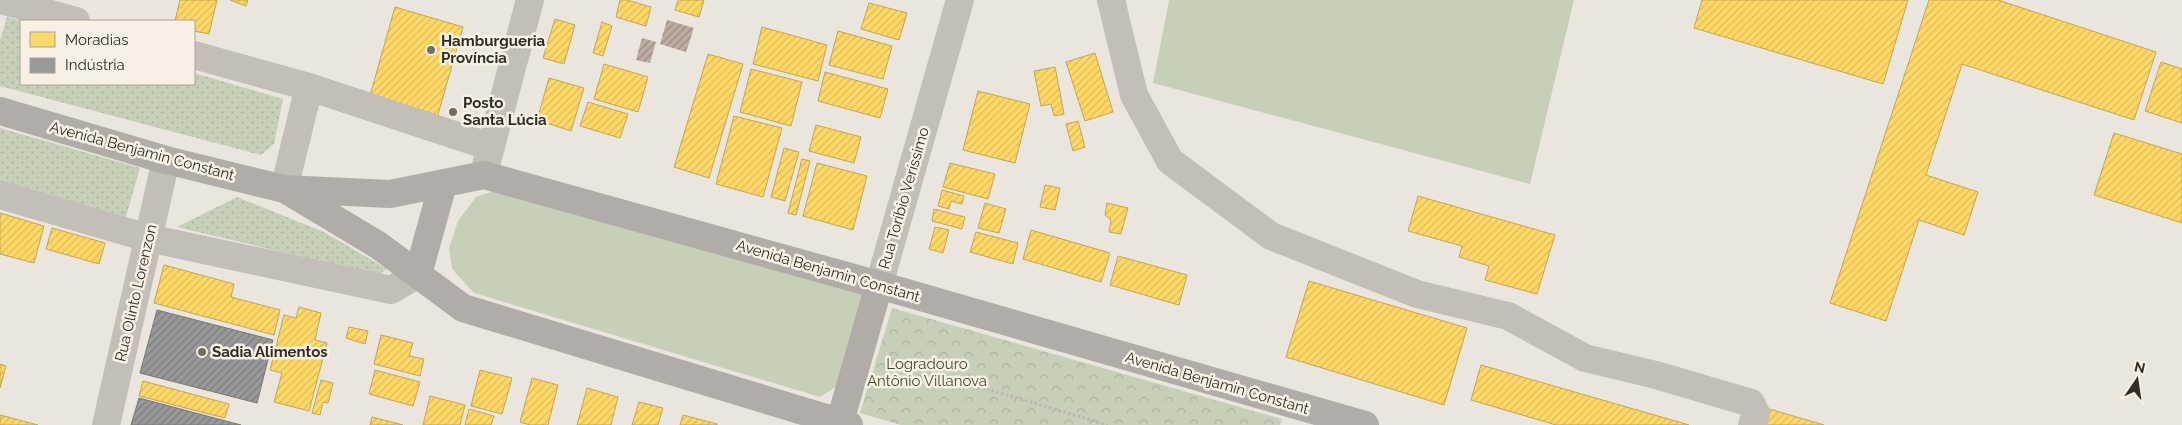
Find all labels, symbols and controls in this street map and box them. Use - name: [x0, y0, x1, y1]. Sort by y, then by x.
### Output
- legend: [20, 20, 195, 85]
- text: Moradias: [65, 31, 128, 49]
- place label: Hamburgueria Província: [441, 32, 546, 67]
- marker: Hamburgueria Província: [425, 44, 437, 56]
- text: Indústria: [65, 56, 125, 74]
- place label: Posto Santa Lúcia: [463, 94, 547, 129]
- marker: Posto Santa Lúcia: [447, 106, 459, 118]
- street label: Avenida Benjamin Constant: [48, 118, 236, 184]
- street label: Rua Toríbio Veríssimo: [875, 125, 933, 271]
- street label: Rua Olinto Lorenzon: [111, 223, 161, 363]
- street label: Avenida Benjamin Constant: [734, 236, 922, 306]
- place label: Sadia Alimentos: [212, 343, 328, 361]
- marker: Sadia Alimentos: [196, 346, 208, 358]
- street label: Avenida Benjamin Constant: [1123, 348, 1311, 418]
- park label: Logradouro Antônio Villanova: [867, 355, 987, 390]
- north arrow: [2112, 355, 2162, 405]
- text: N: [2133, 358, 2147, 376]

